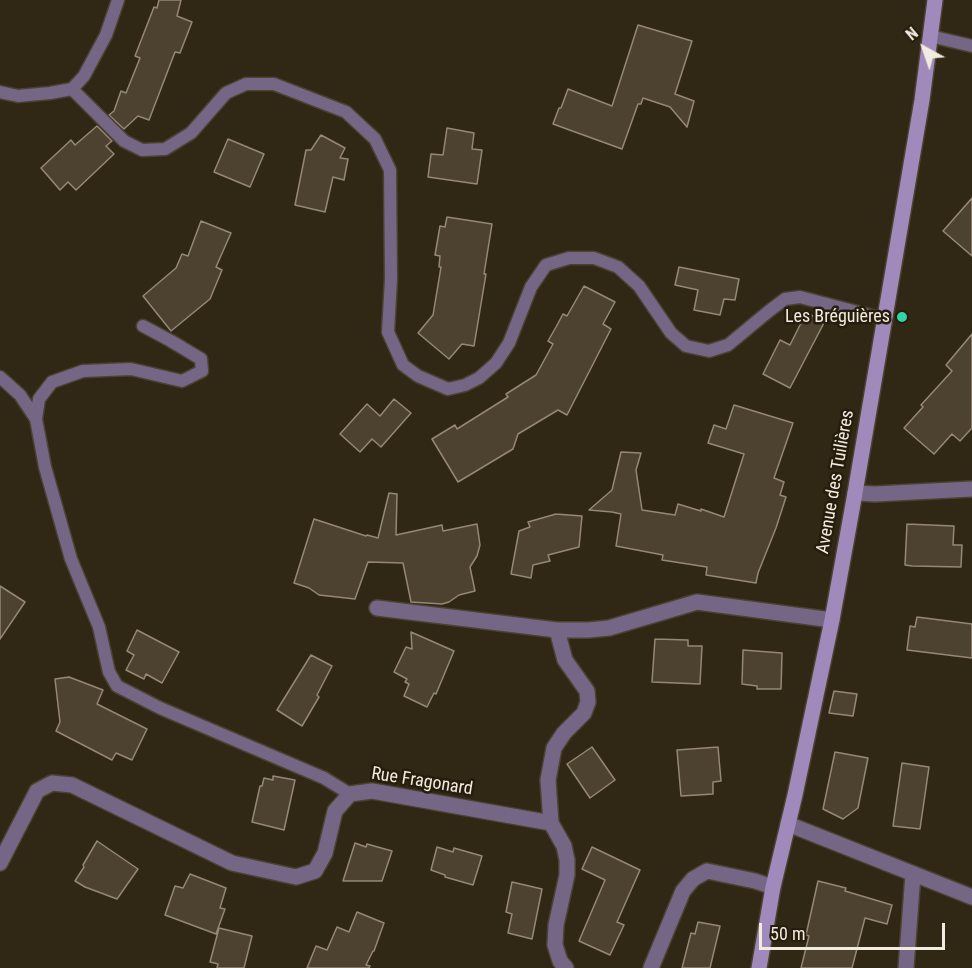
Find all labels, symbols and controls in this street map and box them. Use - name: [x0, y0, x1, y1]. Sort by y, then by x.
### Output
- north arrow: [894, 18, 954, 78]
- text: N: [902, 23, 922, 44]
- place label: Les Bréguières: [785, 306, 890, 328]
- marker: Les Bréguières: [895, 310, 909, 324]
- street label: Avenue des Tuilières: [813, 408, 859, 556]
- street label: Rue Fragonard: [370, 763, 474, 801]
- scale bar: [762, 911, 948, 949]
- text: 50 m: [770, 923, 805, 944]

